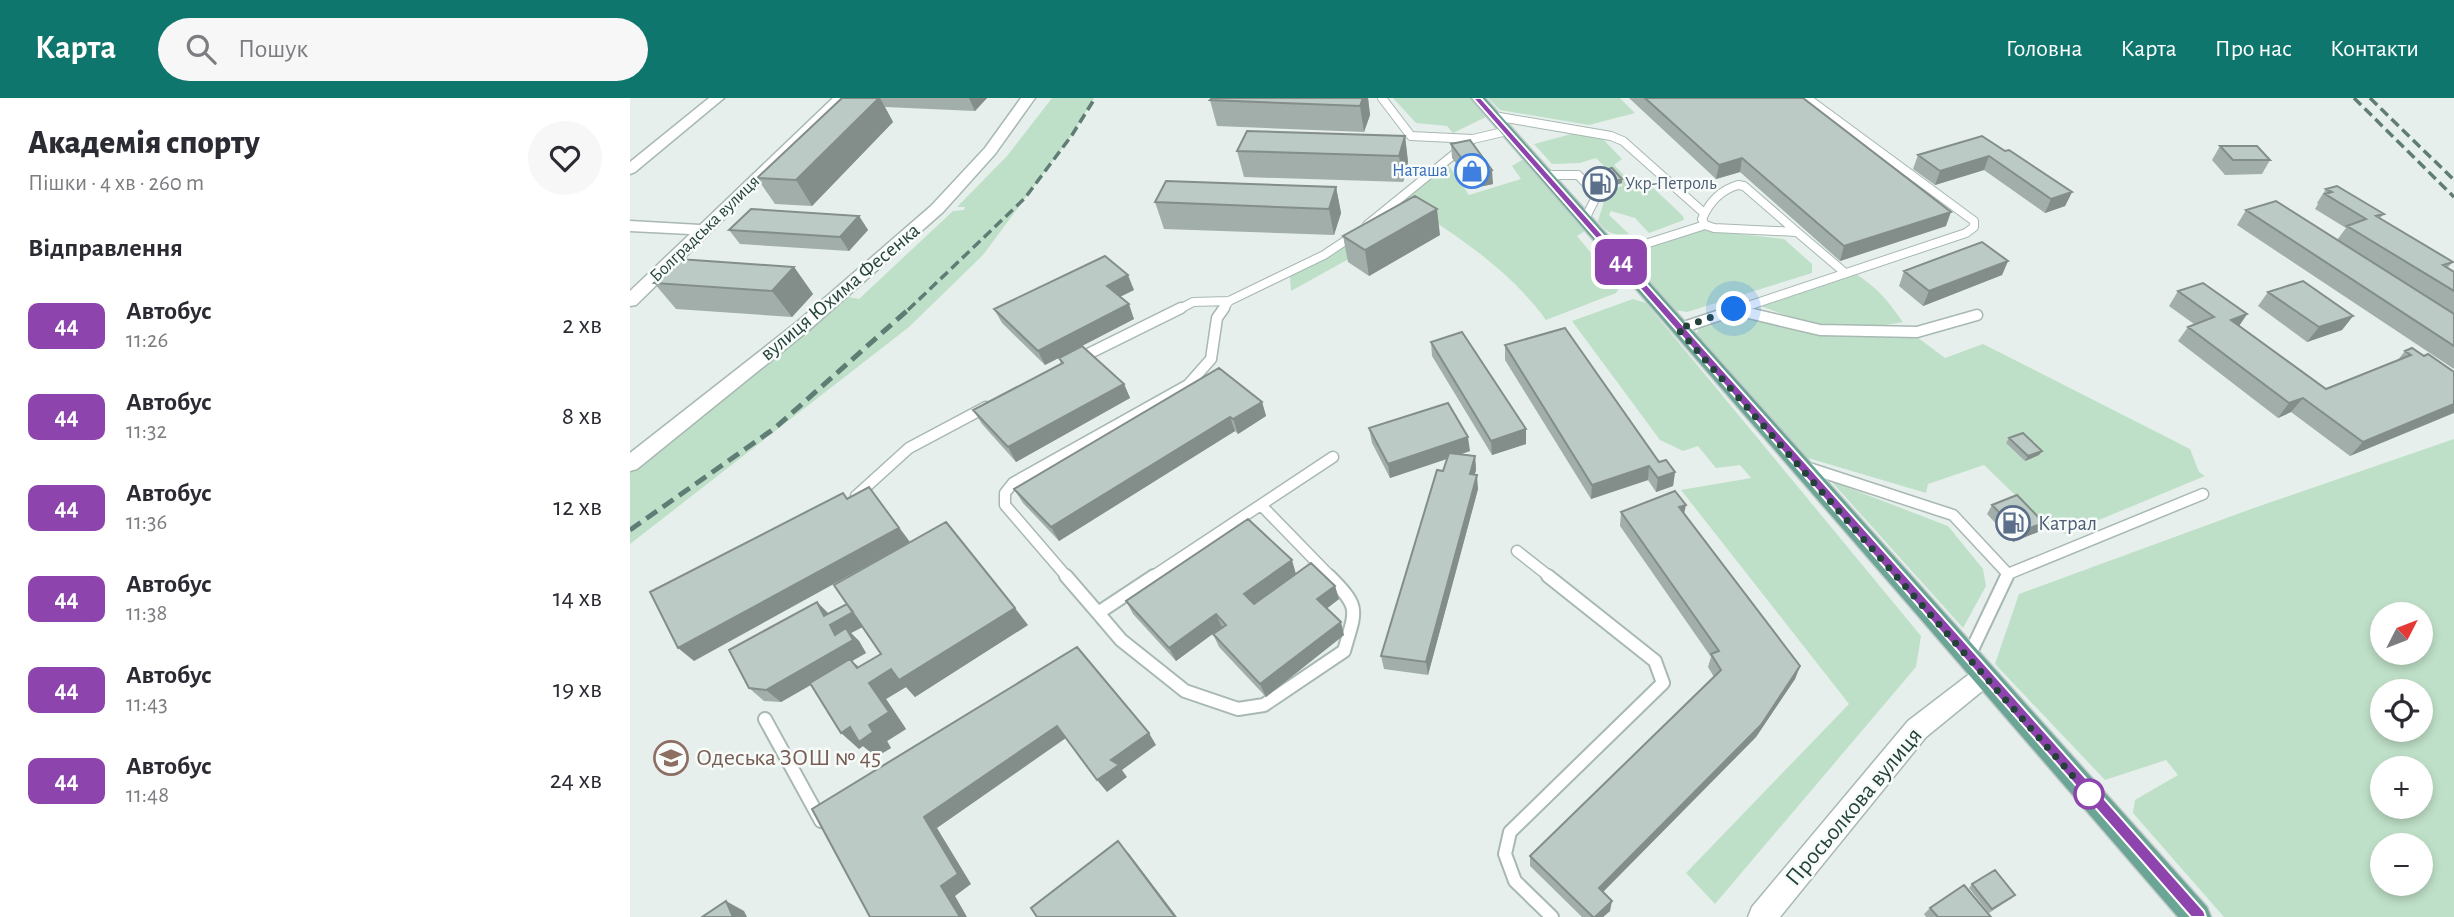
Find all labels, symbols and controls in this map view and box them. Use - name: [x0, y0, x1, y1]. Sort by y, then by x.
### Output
- search box: [158, 18, 648, 81]
- icon: search: [182, 30, 220, 68]
- text: Карта: [35, 32, 116, 65]
- text: Пошук: [238, 36, 308, 62]
- text: Головна: [2006, 37, 2082, 61]
- text: Карта: [2120, 37, 2177, 61]
- text: Про нас: [2215, 37, 2292, 61]
- text: Контакти: [2330, 37, 2419, 61]
- button: heart: [528, 121, 602, 195]
- text: Академія спорту: [28, 127, 260, 160]
- shop icon: Наташа: [1453, 152, 1491, 190]
- place label: Наташа: [1392, 162, 1448, 180]
- fuel station icon: Укр-Петроль: [1581, 165, 1619, 203]
- text: Пішки · 4 хв · 260 m: [28, 172, 204, 195]
- street label: Болградська вулиця: [647, 172, 763, 286]
- place label: Укр-Петроль: [1625, 175, 1717, 193]
- street label: вулиця Юхима Фесенка: [756, 219, 924, 365]
- text: Відправлення: [28, 235, 183, 261]
- line badge: 44: [1590, 239, 1653, 285]
- text: 44: [1609, 250, 1633, 274]
- your location: [1716, 291, 1751, 326]
- text: Автобус: [126, 298, 212, 324]
- text: 2 хв: [562, 312, 602, 338]
- text: 44: [54, 314, 79, 338]
- text: 11:26: [126, 329, 168, 352]
- text: Автобус: [126, 389, 212, 415]
- text: 8 хв: [562, 403, 602, 429]
- text: 44: [54, 405, 79, 429]
- text: 11:32: [126, 420, 167, 443]
- text: Автобус: [126, 480, 212, 506]
- text: 12 хв: [553, 494, 602, 520]
- text: 44: [54, 496, 79, 520]
- fuel station icon: Катрал: [1994, 504, 2032, 542]
- text: 11:36: [126, 511, 167, 534]
- place label: Катрал: [2038, 513, 2097, 534]
- text: Автобус: [126, 571, 212, 597]
- text: 14 хв: [553, 585, 602, 611]
- text: 44: [54, 587, 79, 611]
- text: 11:38: [126, 602, 167, 625]
- north arrow: [2370, 602, 2432, 665]
- map controls: [2370, 602, 2433, 896]
- text: Автобус: [126, 662, 212, 688]
- text: 19 хв: [553, 676, 602, 702]
- text: 44: [54, 678, 79, 702]
- button: locate: [2370, 679, 2433, 742]
- text: 11:43: [126, 693, 168, 716]
- street label: Просьолкова вулиця: [1781, 723, 1927, 891]
- school or university icon: Одеська ЗОШ № 45: [652, 739, 690, 777]
- place label: Одеська ЗОШ № 45: [696, 746, 881, 770]
- text: Автобус: [126, 753, 212, 779]
- button: +: [2370, 756, 2433, 819]
- text: 24 хв: [550, 767, 602, 793]
- text: 44: [54, 769, 79, 793]
- unlabelled marker: [2074, 779, 2104, 809]
- text: 11:48: [126, 784, 169, 807]
- button: −: [2370, 833, 2433, 896]

